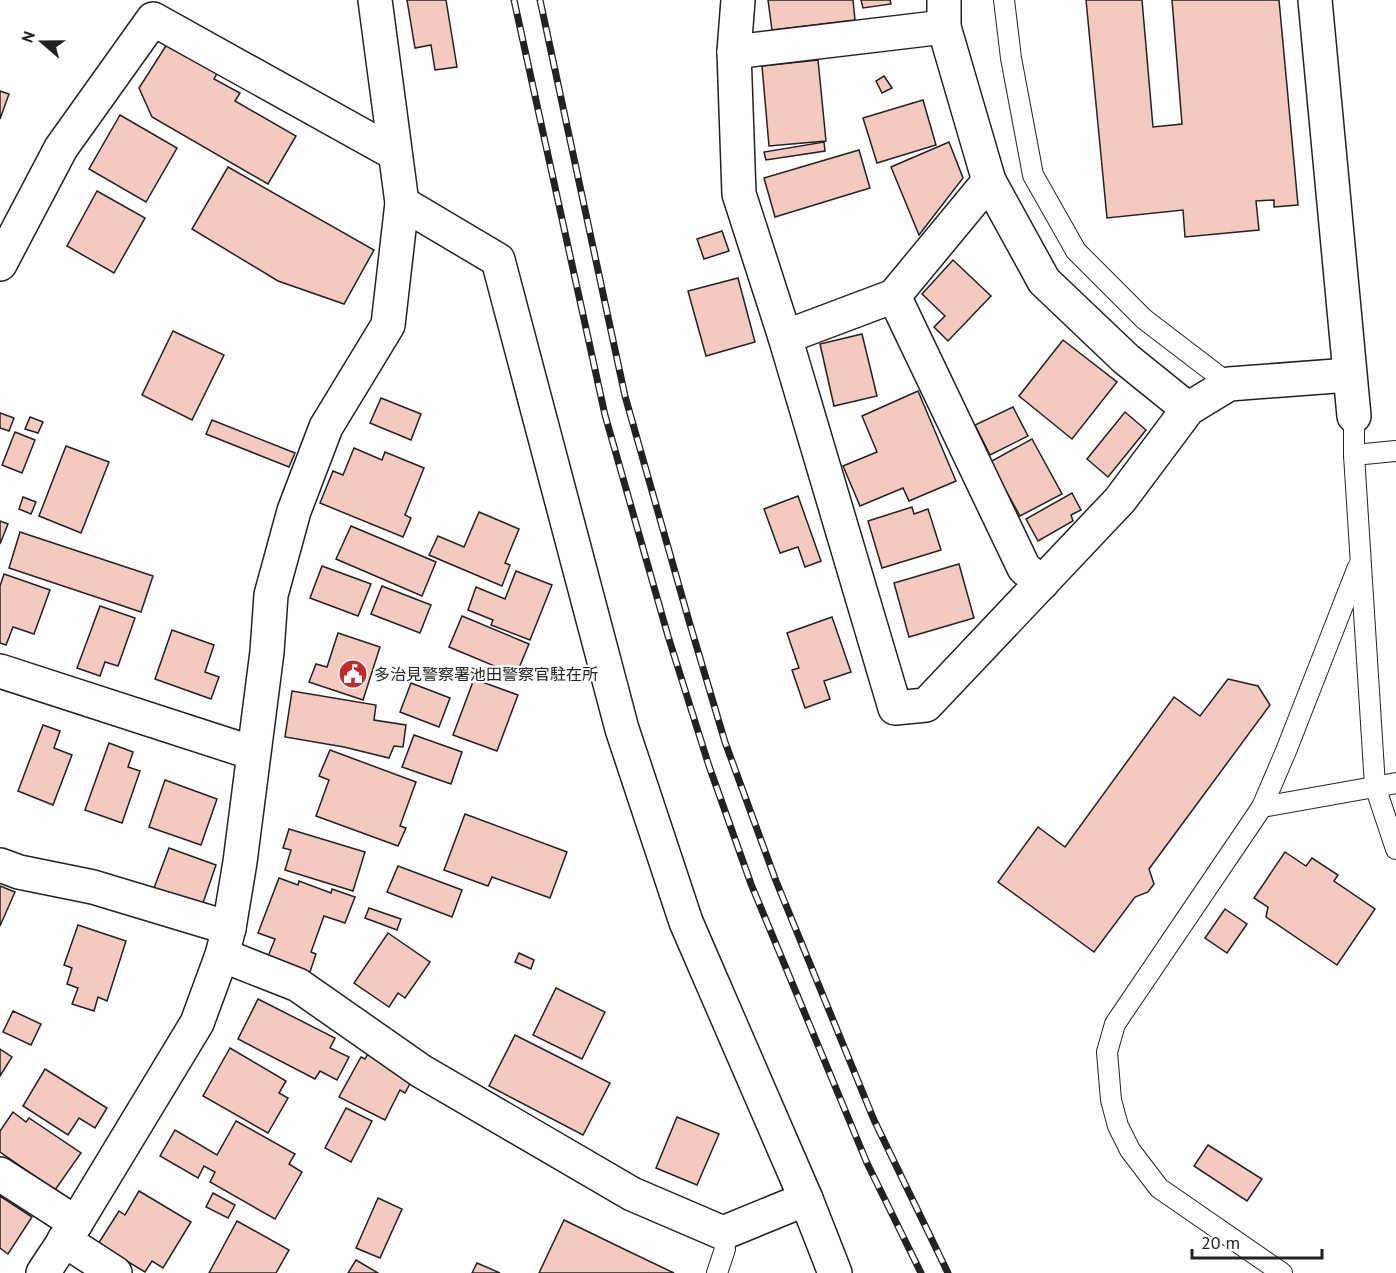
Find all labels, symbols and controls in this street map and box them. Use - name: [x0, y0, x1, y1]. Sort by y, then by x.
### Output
- north arrow: [12, 12, 72, 72]
- text: N: [17, 29, 39, 45]
- public building icon: 多治見警察署池田警察官駐在所: [337, 658, 369, 690]
- place label: 多治見警察署池田警察官駐在所: [374, 664, 598, 684]
- scale bar: [1192, 1222, 1322, 1260]
- text: 20 m: [1201, 1231, 1240, 1254]

